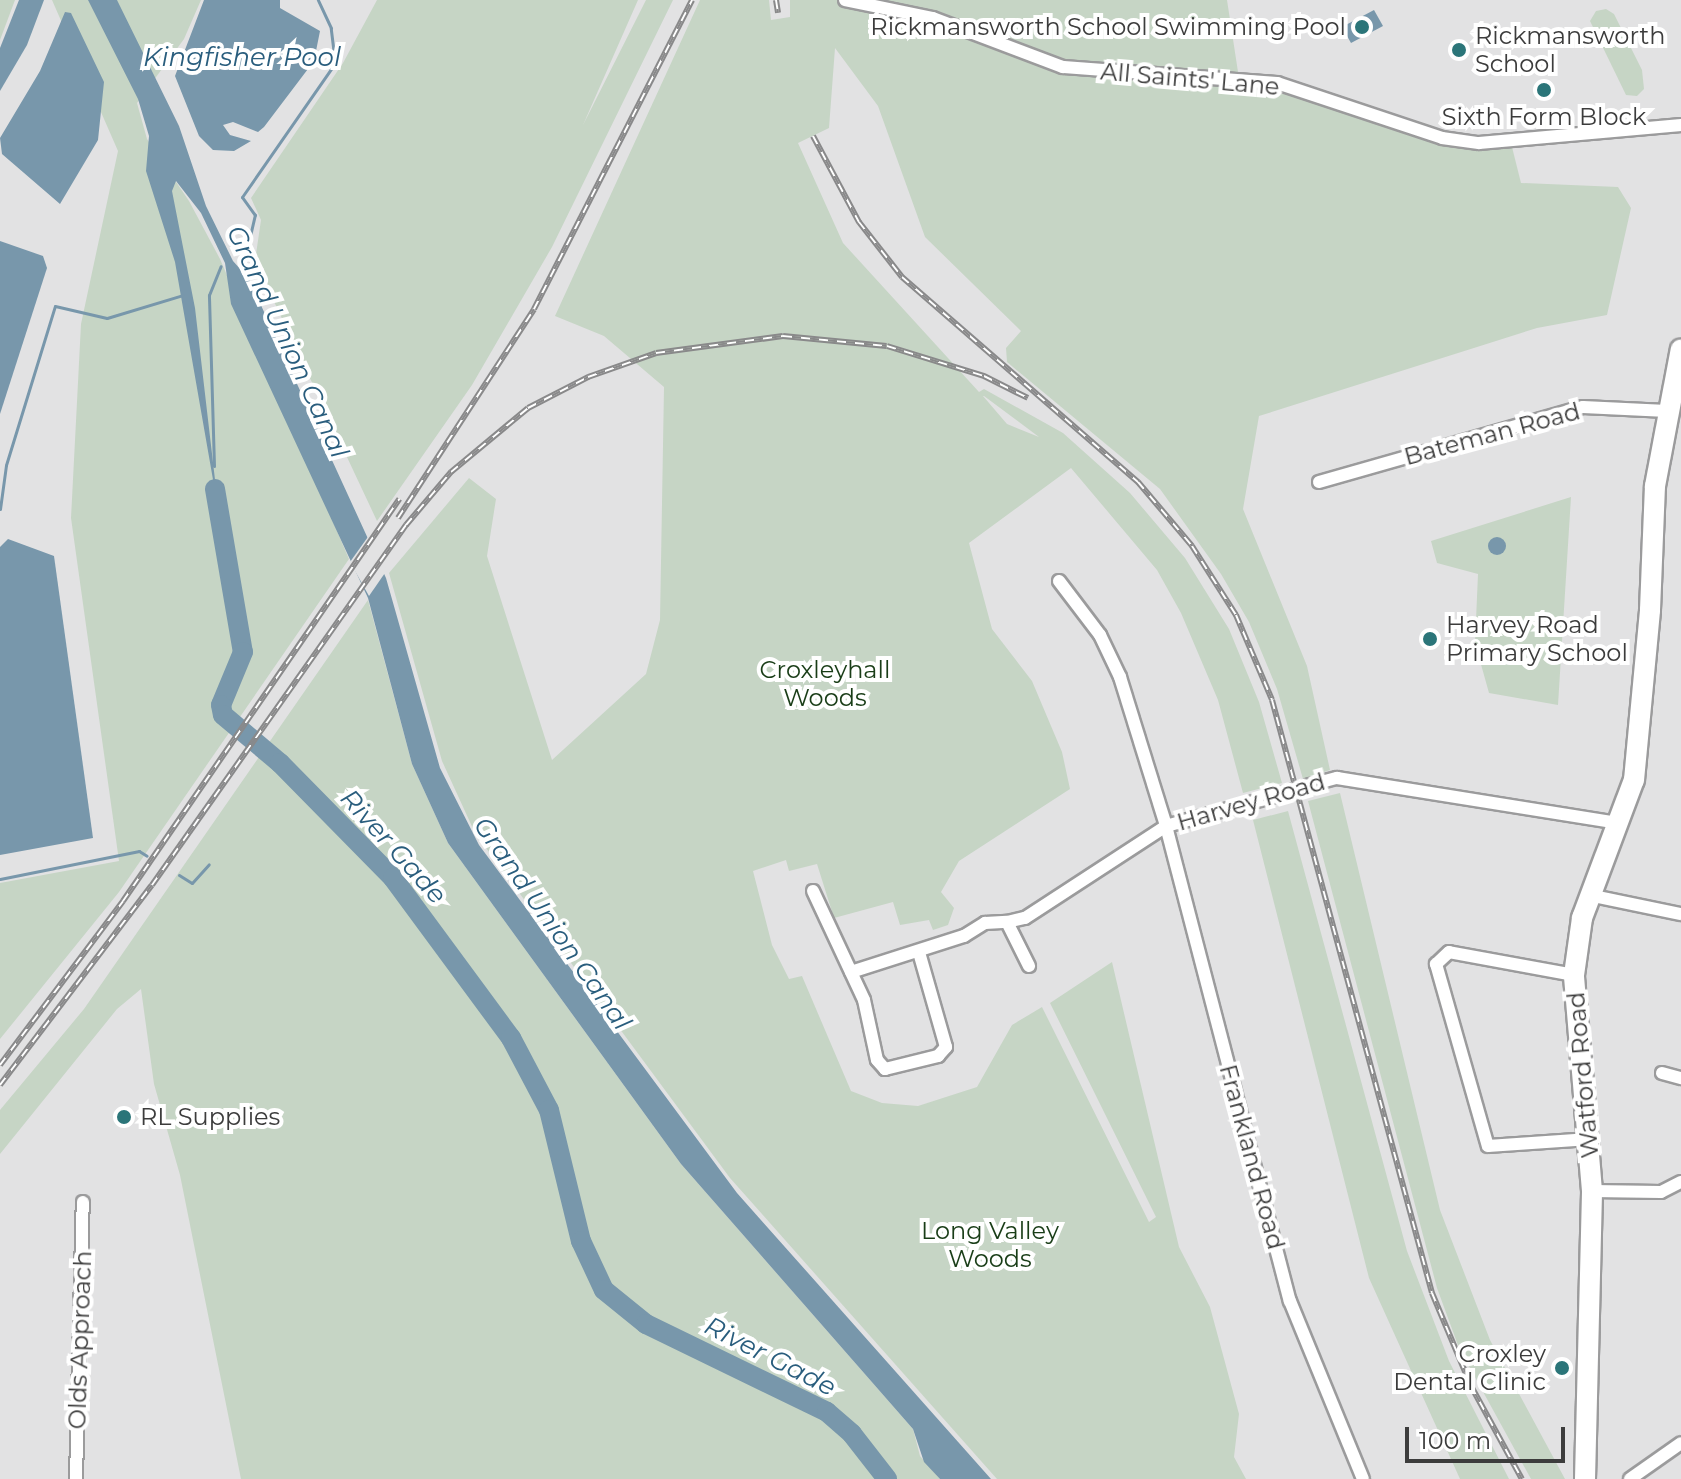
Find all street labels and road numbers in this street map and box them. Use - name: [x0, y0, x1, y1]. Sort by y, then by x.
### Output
- street label: All Saints' Lane: [1099, 57, 1281, 101]
- street label: Bateman Road: [1401, 397, 1583, 471]
- street label: Harvey Road: [1174, 767, 1328, 837]
- street label: Watford Road: [1561, 991, 1605, 1159]
- street label: Frankland Road: [1213, 1061, 1291, 1253]
- street label: Olds Approach: [62, 1250, 98, 1430]

